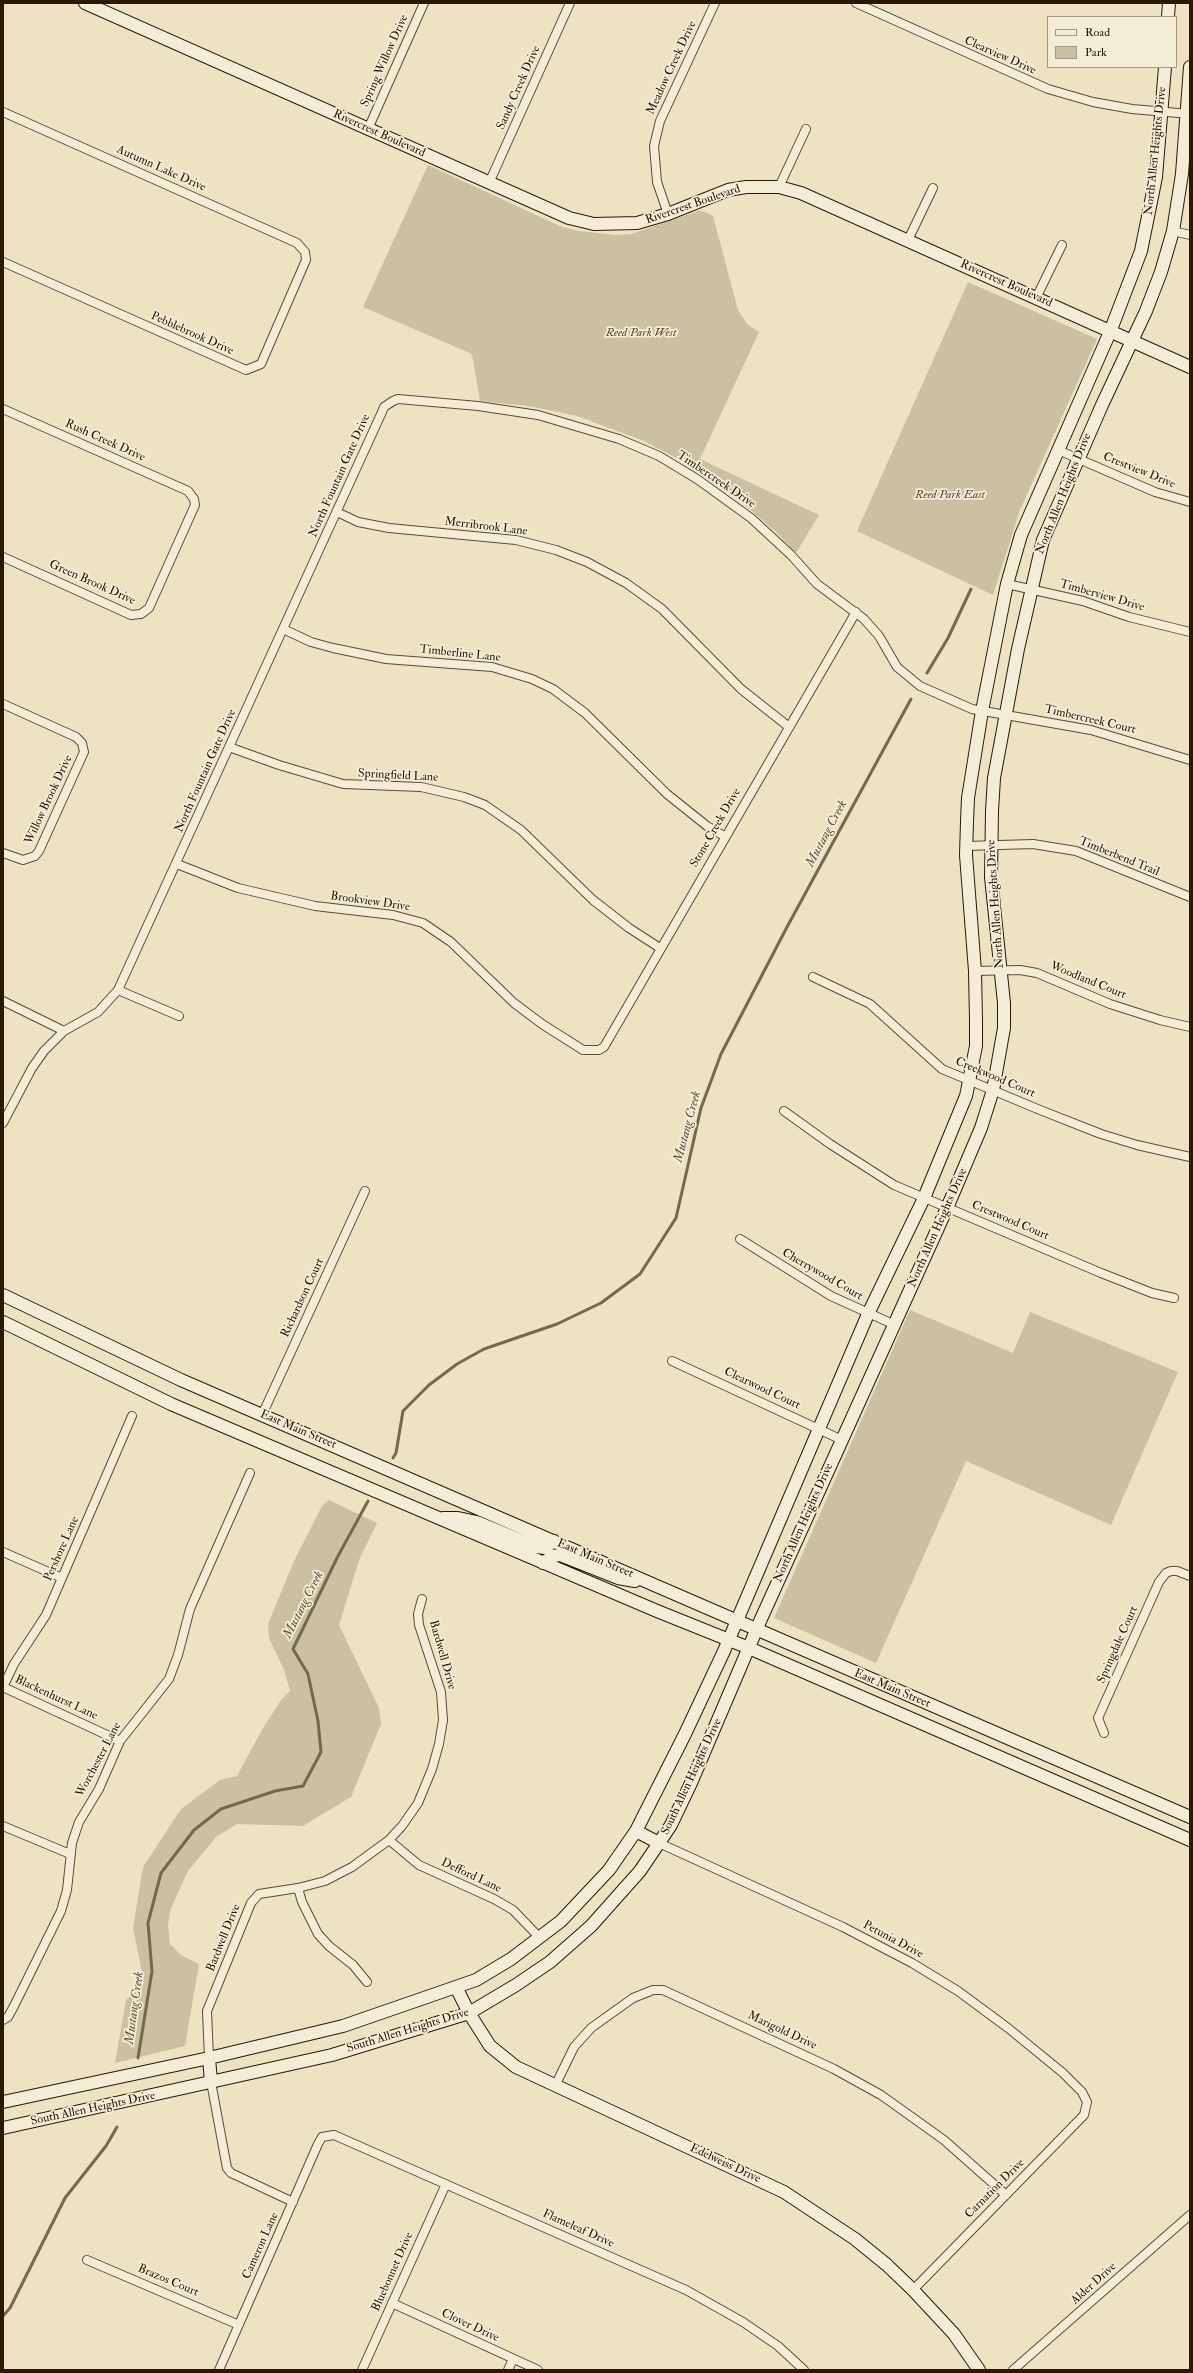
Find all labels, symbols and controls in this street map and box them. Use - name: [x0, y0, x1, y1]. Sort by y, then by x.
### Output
- street label: Spring Willow Drive: [358, 13, 412, 109]
- legend: [1047, 16, 1177, 68]
- street label: Meadow Creek Drive: [644, 19, 700, 117]
- text: Road: [1085, 25, 1110, 40]
- street label: Clearview Drive: [962, 34, 1038, 78]
- street label: Sandy Creek Drive: [494, 44, 544, 132]
- text: Park: [1085, 45, 1107, 60]
- street label: North Allen Heights Drive: [1142, 86, 1170, 216]
- street label: Rivercrest Boulevard: [331, 107, 427, 161]
- street label: Autumn Lake Drive: [114, 143, 208, 195]
- street label: Rivercrest Boulevard: [644, 182, 742, 228]
- street label: Rivercrest Boulevard: [958, 257, 1054, 311]
- street label: Pebblebrook Drive: [148, 309, 236, 359]
- park label: Reed Park West: [606, 326, 676, 340]
- street label: North Fountain Gate Drive: [306, 412, 374, 540]
- street label: Rush Creek Drive: [63, 417, 147, 465]
- street label: North Allen Heights Drive: [1033, 432, 1095, 556]
- street label: Timbercreek Drive: [674, 448, 758, 512]
- street label: Crestview Drive: [1101, 450, 1177, 492]
- park label: Reed Park East: [915, 488, 985, 502]
- street label: Merribrook Lane: [444, 515, 528, 539]
- street label: Green Brook Drive: [47, 558, 137, 608]
- street label: Timberview Drive: [1058, 577, 1146, 615]
- street label: Timberline Lane: [419, 643, 501, 665]
- street label: Timbercreek Court: [1043, 702, 1137, 738]
- street label: North Fountain Gate Drive: [172, 707, 240, 835]
- street label: Willow Brook Drive: [22, 753, 76, 847]
- street label: Springfield Lane: [357, 767, 439, 785]
- street label: Stone Creek Drive: [688, 786, 744, 870]
- water label: Mustang Creek: [803, 798, 851, 870]
- street label: Timberbend Trail: [1077, 834, 1161, 880]
- street label: North Allen Heights Drive: [984, 839, 1008, 969]
- street label: Brookview Drive: [329, 889, 411, 915]
- street label: Woodland Court: [1048, 959, 1128, 1003]
- street label: Creekwood Court: [953, 1055, 1037, 1101]
- water label: Mustang Creek: [671, 1090, 705, 1164]
- street label: North Allen Heights Drive: [905, 1166, 971, 1290]
- street label: Crestwood Court: [969, 1198, 1051, 1244]
- street label: Cherrywood Court: [779, 1246, 865, 1304]
- street label: Richardson Court: [278, 1256, 328, 1340]
- street label: Clearwood Court: [721, 1365, 803, 1413]
- street label: East Main Street: [258, 1407, 338, 1453]
- street label: North Allen Heights Drive: [771, 1461, 837, 1585]
- street label: Pershore Lane: [41, 1514, 83, 1584]
- street label: East Main Street: [555, 1536, 635, 1582]
- water label: Mustang Creek: [280, 1569, 328, 1641]
- street label: Springdale Court: [1095, 1604, 1141, 1686]
- street label: Bardwell Drive: [425, 1619, 459, 1691]
- street label: East Main Street: [852, 1666, 932, 1712]
- street label: Blackenhurst Lane: [12, 1673, 100, 1723]
- street label: South Allen Heights Drive: [659, 1716, 725, 1838]
- street label: Worchester Lane: [73, 1720, 125, 1800]
- street label: Defford Lane: [438, 1856, 504, 1896]
- street label: Bardwell Drive: [204, 1902, 244, 1974]
- street label: Petunia Drive: [860, 1918, 926, 1962]
- water label: Mustang Creek: [122, 1971, 148, 2045]
- street label: South Allen Heights Drive: [345, 2006, 471, 2056]
- street label: Marigold Drive: [745, 2009, 819, 2053]
- street label: South Allen Heights Drive: [29, 2089, 157, 2129]
- street label: Edelweiss Drive: [687, 2141, 763, 2187]
- street label: Carnation Drive: [962, 2156, 1028, 2222]
- street label: Flameleaf Drive: [540, 2207, 616, 2251]
- street label: Cameron Lane: [240, 2210, 282, 2282]
- street label: Bluebonnet Drive: [369, 2230, 417, 2314]
- street label: Alder Drive: [1068, 2260, 1120, 2308]
- street label: Brazos Court: [135, 2262, 201, 2300]
- street label: Clover Drive: [439, 2306, 501, 2346]

